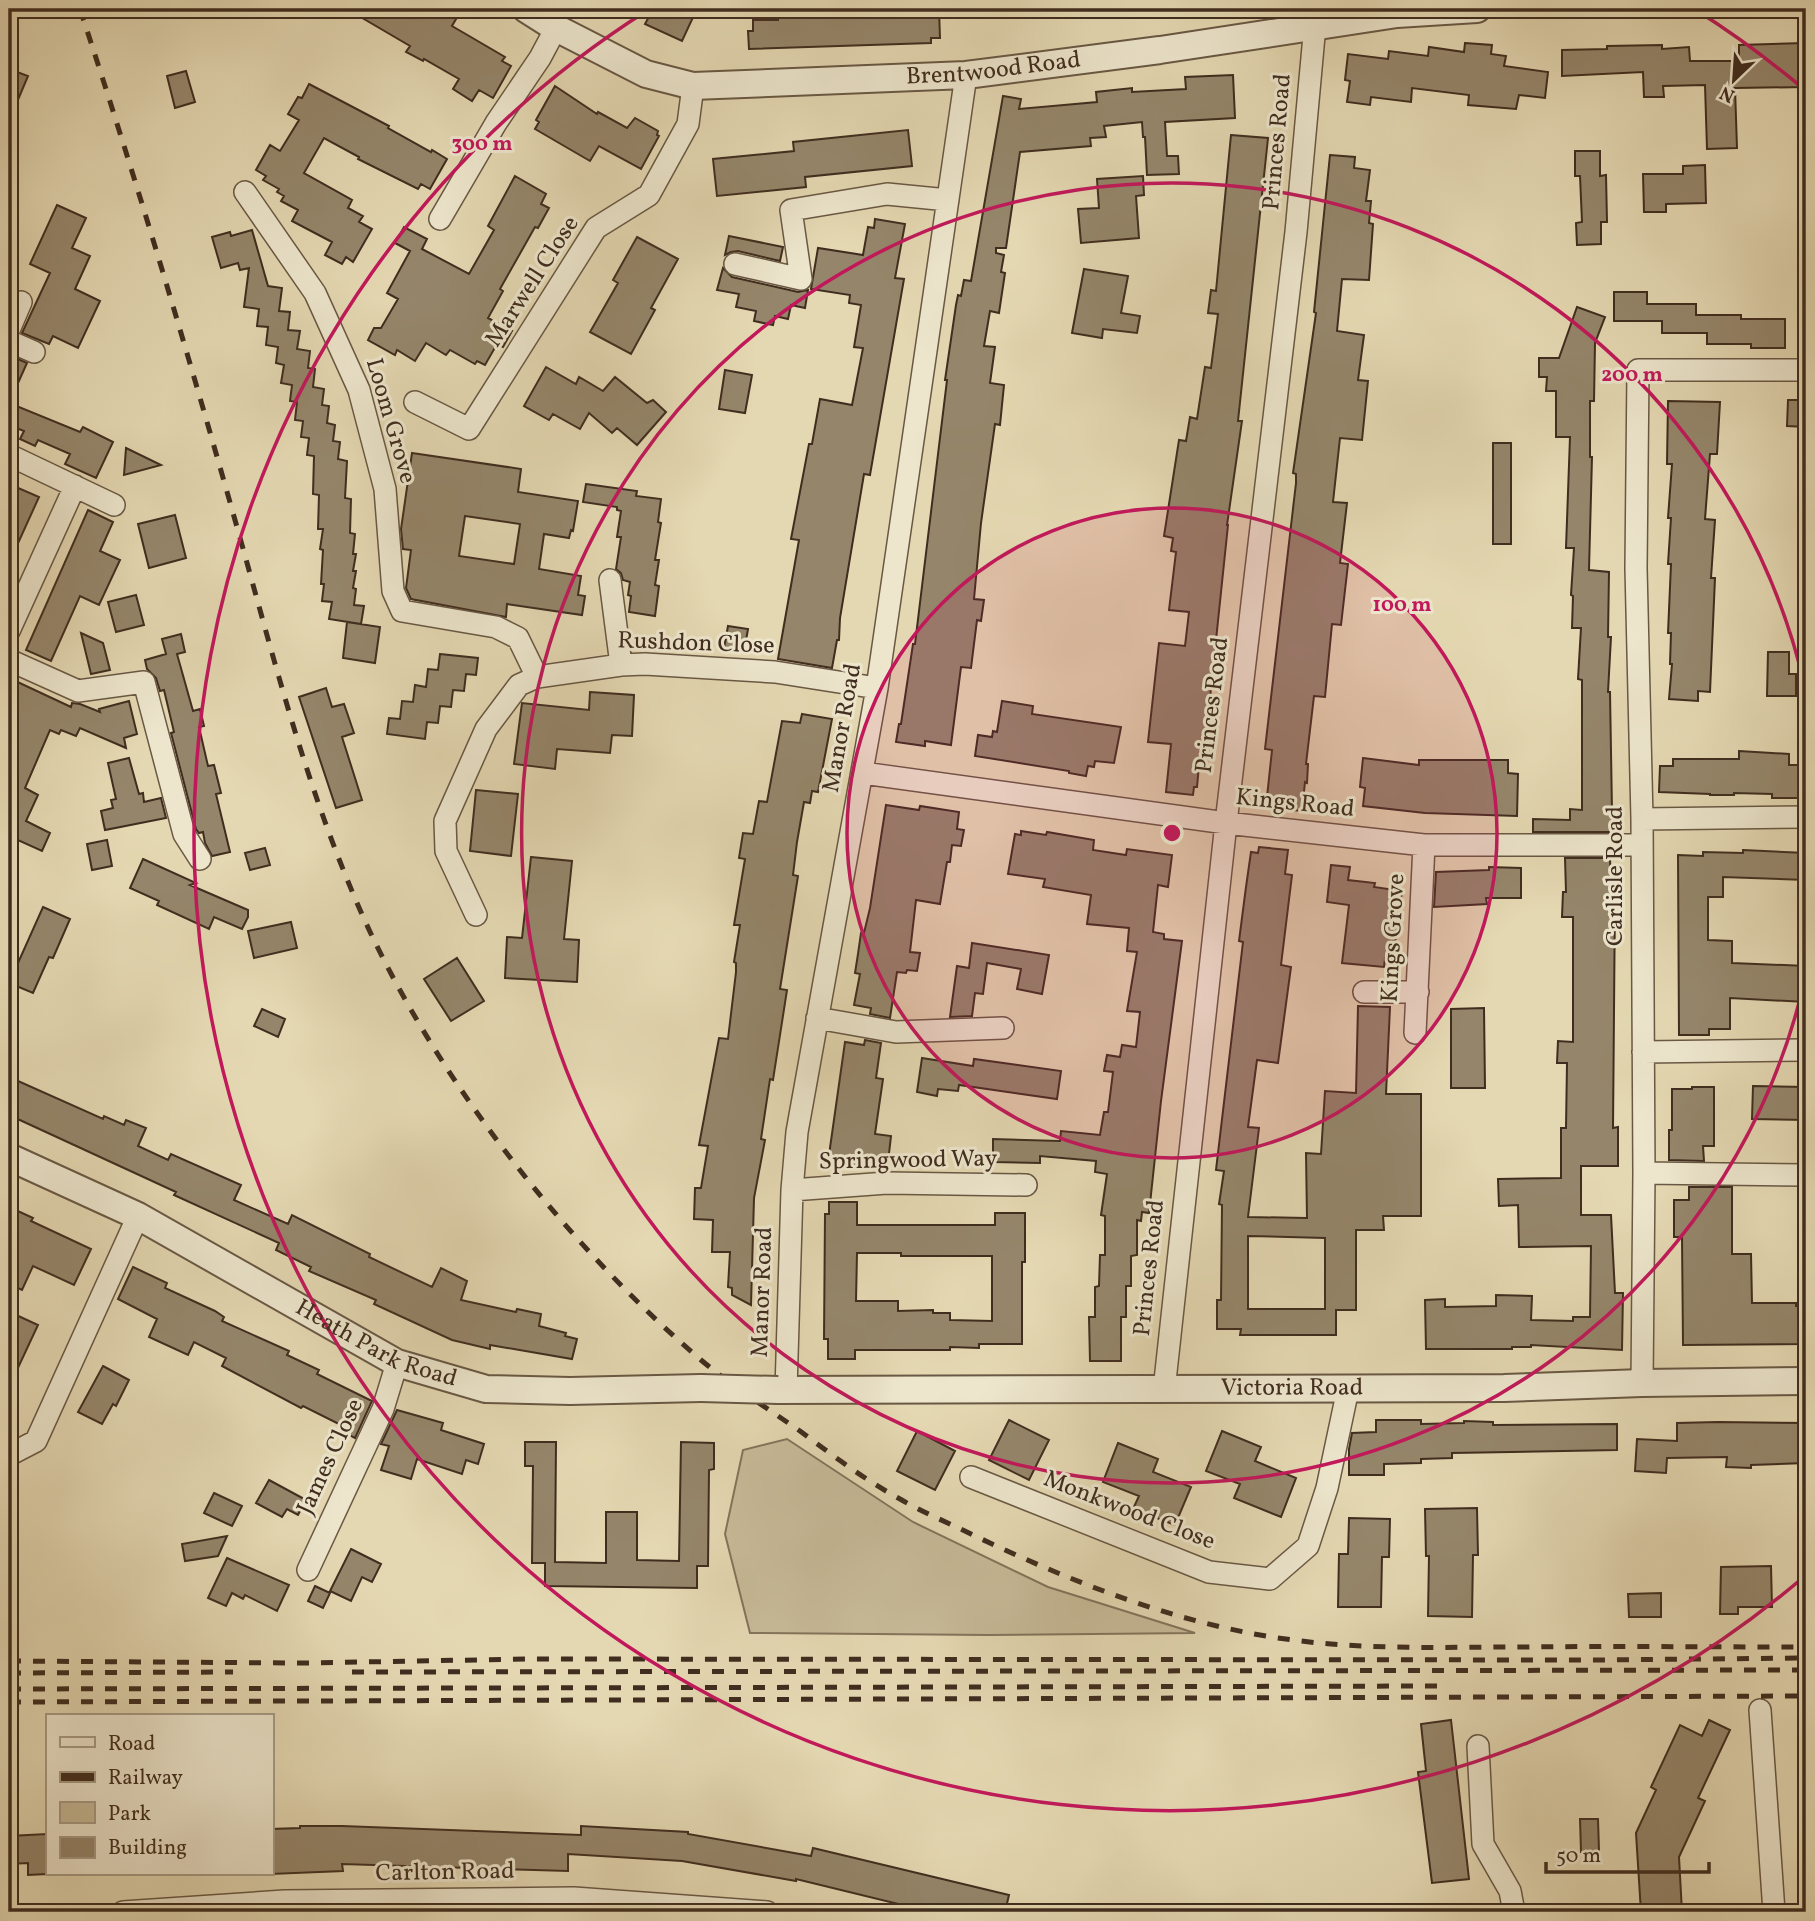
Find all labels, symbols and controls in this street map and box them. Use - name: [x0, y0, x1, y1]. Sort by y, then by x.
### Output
- street label: Brentwood Road: [905, 43, 1083, 94]
- north arrow: [1700, 46, 1770, 116]
- street label: Princes Road: [1255, 72, 1301, 212]
- text: N: [1716, 79, 1739, 108]
- text: 300 m: [452, 130, 512, 159]
- street label: Marwell Close: [478, 210, 588, 354]
- street label: Loom Grove: [356, 354, 424, 488]
- text: 200 m: [1601, 361, 1663, 390]
- text: 100 m: [1372, 591, 1432, 620]
- street label: Rushdon Close: [617, 624, 775, 664]
- street label: Princes Road: [1188, 635, 1238, 775]
- street label: Manor Road: [815, 661, 871, 795]
- street label: Kings Road: [1234, 781, 1356, 827]
- street label: Carlisle Road: [1599, 806, 1633, 946]
- centre of rings: [1160, 821, 1184, 845]
- street label: Kings Grove: [1374, 873, 1414, 1003]
- street label: Springwood Way: [818, 1142, 998, 1180]
- street label: Princes Road: [1126, 1198, 1174, 1338]
- street label: Manor Road: [744, 1226, 782, 1358]
- street label: Heath Park Road: [289, 1291, 461, 1397]
- street label: Victoria Road: [1221, 1371, 1363, 1406]
- street label: James Close: [289, 1393, 373, 1521]
- street label: Monkwood Close: [1038, 1463, 1220, 1559]
- legend: [46, 1714, 273, 1876]
- text: Road: [108, 1730, 155, 1759]
- text: Railway: [108, 1764, 184, 1793]
- text: Park: [108, 1800, 151, 1829]
- scale bar: [1546, 1830, 1708, 1874]
- text: Building: [108, 1834, 187, 1863]
- text: 50 m: [1556, 1842, 1601, 1871]
- street label: Carlton Road: [375, 1855, 515, 1891]

